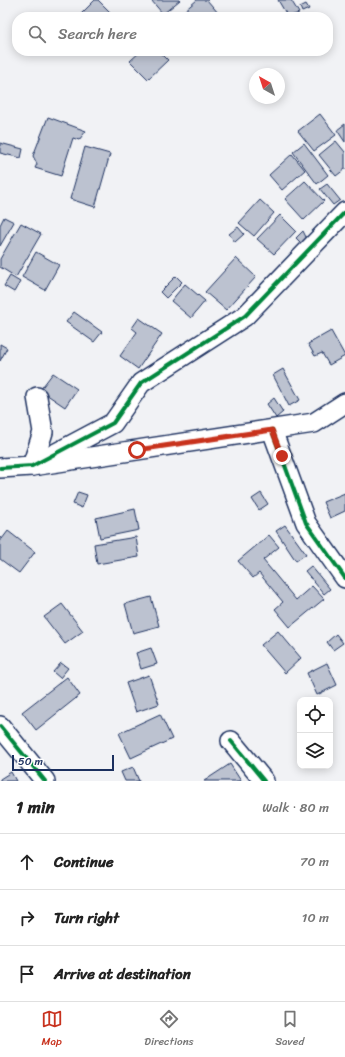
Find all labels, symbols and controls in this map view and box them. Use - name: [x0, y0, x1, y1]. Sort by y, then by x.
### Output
- search box: [12, 12, 333, 56]
- text: Search here: [58, 21, 137, 47]
- icon: search: [26, 23, 48, 45]
- north arrow: [249, 68, 285, 104]
- route start: [128, 441, 146, 459]
- route end: [273, 447, 291, 465]
- map controls: [297, 697, 333, 769]
- button: locate: [297, 697, 333, 733]
- button: layers: [297, 733, 333, 769]
- text: 50 m: [18, 752, 43, 771]
- scale bar: [12, 753, 114, 772]
- text: 1 min: [16, 792, 55, 822]
- text: Walk · 80 m: [262, 796, 329, 819]
- text: Continue: [54, 849, 114, 875]
- text: 70 m: [300, 850, 329, 873]
- icon: ahead: [16, 851, 38, 873]
- text: Turn right: [54, 905, 119, 931]
- text: 10 m: [302, 906, 329, 929]
- icon: right: [16, 907, 38, 929]
- text: Arrive at destination: [54, 961, 191, 987]
- icon: arrive: [16, 963, 38, 985]
- tab: Map: [41, 1008, 63, 1051]
- tab: Directions: [144, 1008, 194, 1051]
- tab: Saved: [275, 1008, 304, 1051]

